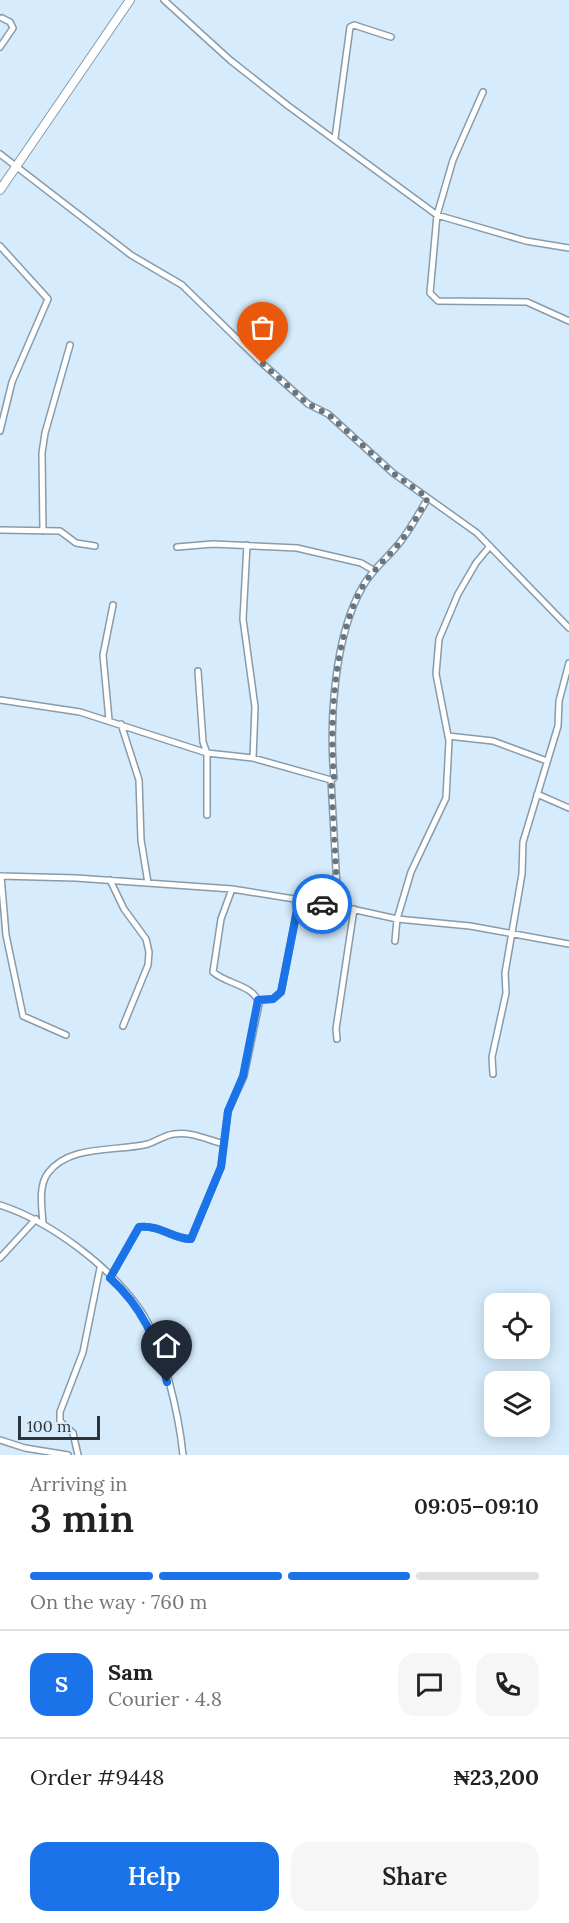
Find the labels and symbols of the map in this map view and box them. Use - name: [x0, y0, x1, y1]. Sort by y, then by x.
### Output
- pin: [237, 302, 288, 364]
- courier: [292, 874, 352, 934]
- pin: [141, 1320, 192, 1382]
- scale bar: [18, 1413, 100, 1440]

